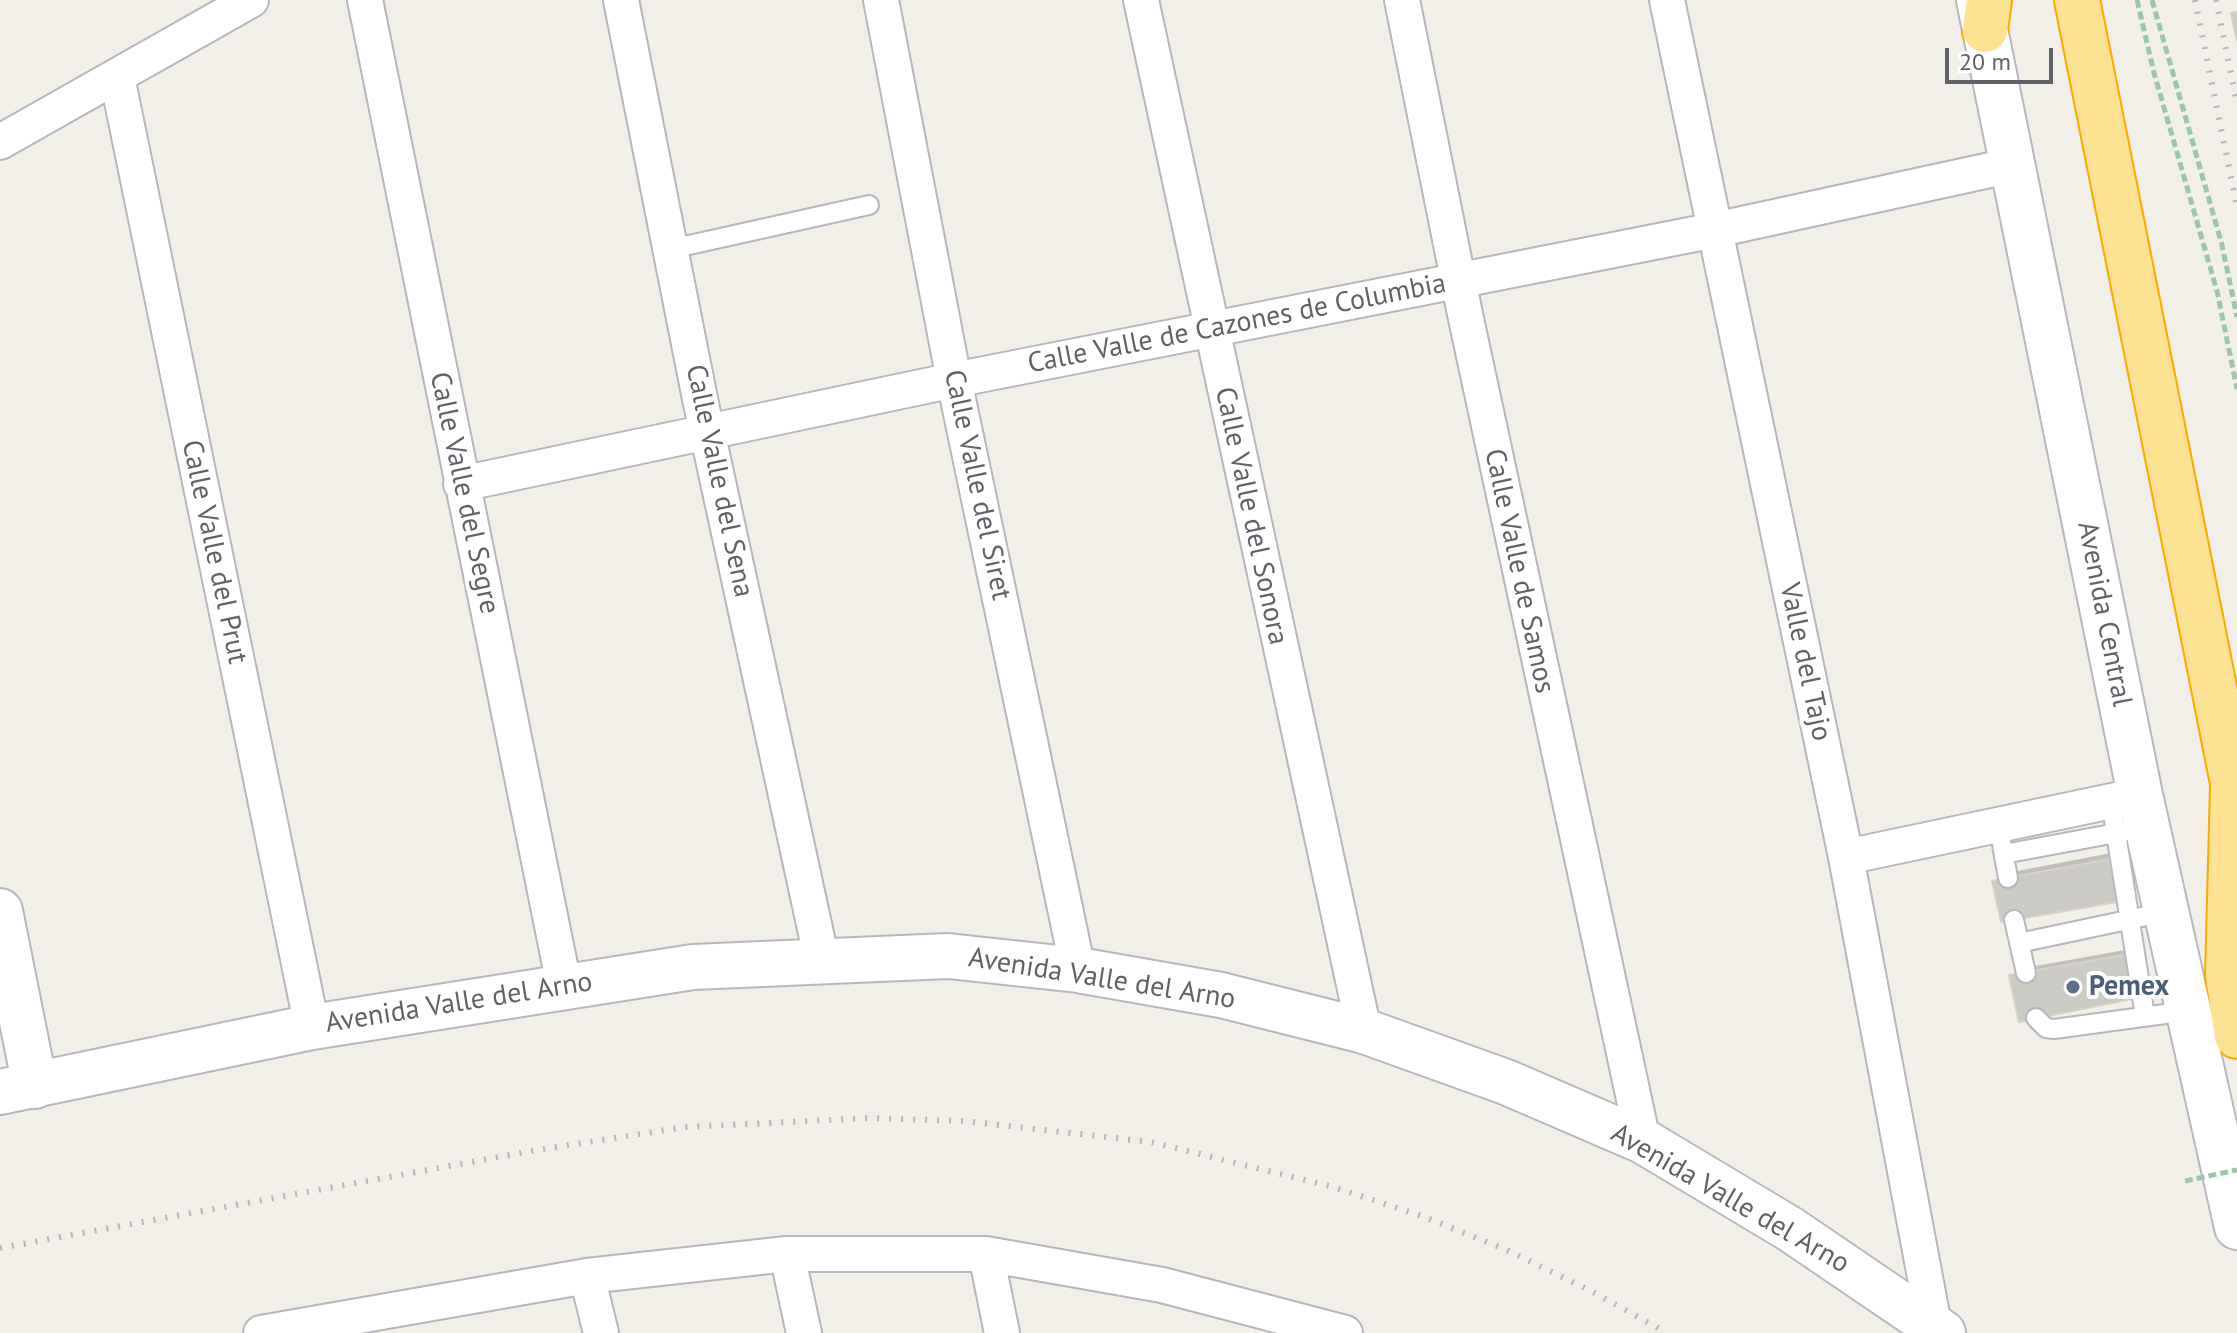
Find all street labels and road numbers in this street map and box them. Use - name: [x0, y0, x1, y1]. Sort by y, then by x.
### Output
- street label: Calle Valle de Cazones de Columbia: [1025, 267, 1449, 381]
- street label: Calle Valle del Sena: [678, 362, 760, 600]
- street label: Calle Valle del Siret: [936, 367, 1018, 603]
- street label: Calle Valle del Segre: [422, 369, 506, 617]
- street label: Calle Valle del Sonora: [1207, 384, 1295, 648]
- street label: Calle Valle del Prut: [174, 437, 254, 667]
- street label: Calle Valle de Samos: [1477, 446, 1561, 696]
- street label: Avenida Central: [2070, 519, 2138, 709]
- street label: Valle del Tajo: [1772, 580, 1838, 744]
- street label: Avenida Valle del Arno: [966, 941, 1238, 1017]
- street label: Avenida Valle del Arno: [323, 965, 595, 1041]
- street label: Avenida Valle del Arno: [1605, 1117, 1855, 1281]

